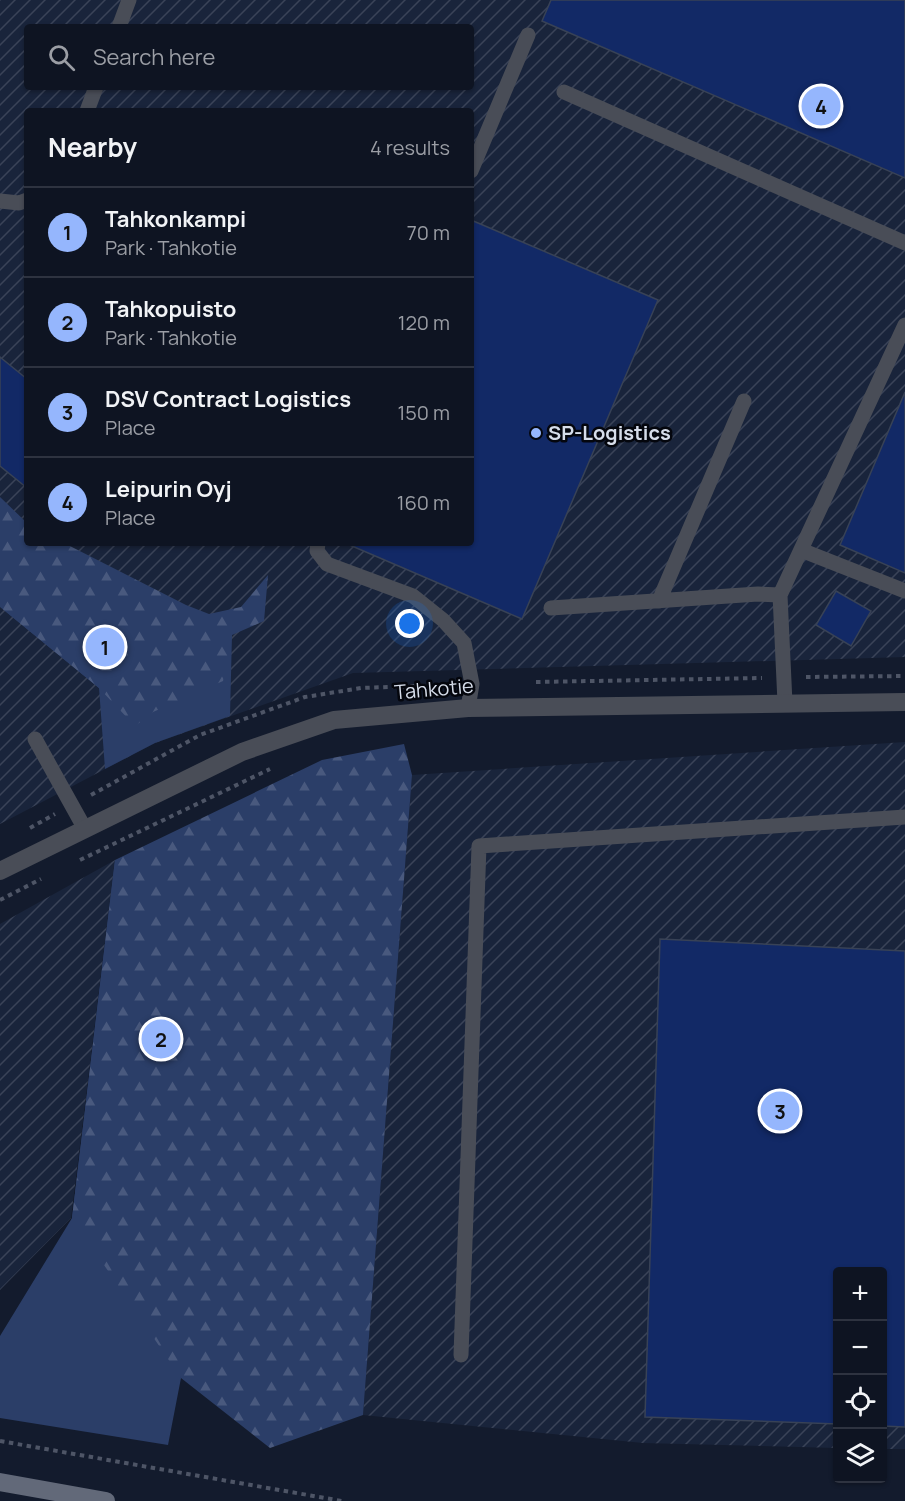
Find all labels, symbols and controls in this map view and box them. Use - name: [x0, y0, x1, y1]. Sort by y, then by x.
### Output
- search box: [24, 24, 474, 90]
- icon: search: [45, 41, 78, 74]
- text: Search here: [93, 42, 215, 72]
- pin: 4: [802, 84, 840, 128]
- text: Nearby: [48, 129, 137, 165]
- text: 4 results: [370, 134, 450, 161]
- text: Tahkonkampi: [105, 204, 246, 234]
- text: 1: [63, 219, 72, 246]
- text: 70 m: [407, 219, 450, 246]
- text: Park · Tahkotie: [105, 234, 237, 261]
- text: Tahkopuisto: [105, 294, 236, 324]
- text: 2: [62, 309, 73, 336]
- text: 120 m: [398, 309, 450, 336]
- text: Park · Tahkotie: [105, 324, 237, 351]
- text: DSV Contract Logistics: [105, 384, 351, 414]
- text: 3: [62, 399, 73, 426]
- text: 150 m: [397, 399, 450, 426]
- text: Place: [105, 414, 155, 441]
- place label: SP-Logistics: [548, 419, 671, 446]
- marker: SP-Logistics: [529, 426, 543, 440]
- text: Leipurin Oyj: [105, 474, 232, 504]
- text: 4: [61, 489, 74, 516]
- text: 160 m: [397, 489, 450, 516]
- text: Place: [105, 504, 155, 531]
- your location: [395, 609, 424, 638]
- pin: 1: [86, 624, 124, 670]
- street label: Tahkotie: [393, 672, 475, 705]
- pin: 2: [142, 1016, 180, 1062]
- pin: 3: [760, 1088, 800, 1134]
- map controls: [833, 1267, 887, 1483]
- button: +: [833, 1267, 887, 1321]
- button: −: [833, 1321, 887, 1375]
- button: locate: [833, 1375, 887, 1429]
- button: layers: [833, 1429, 887, 1483]

